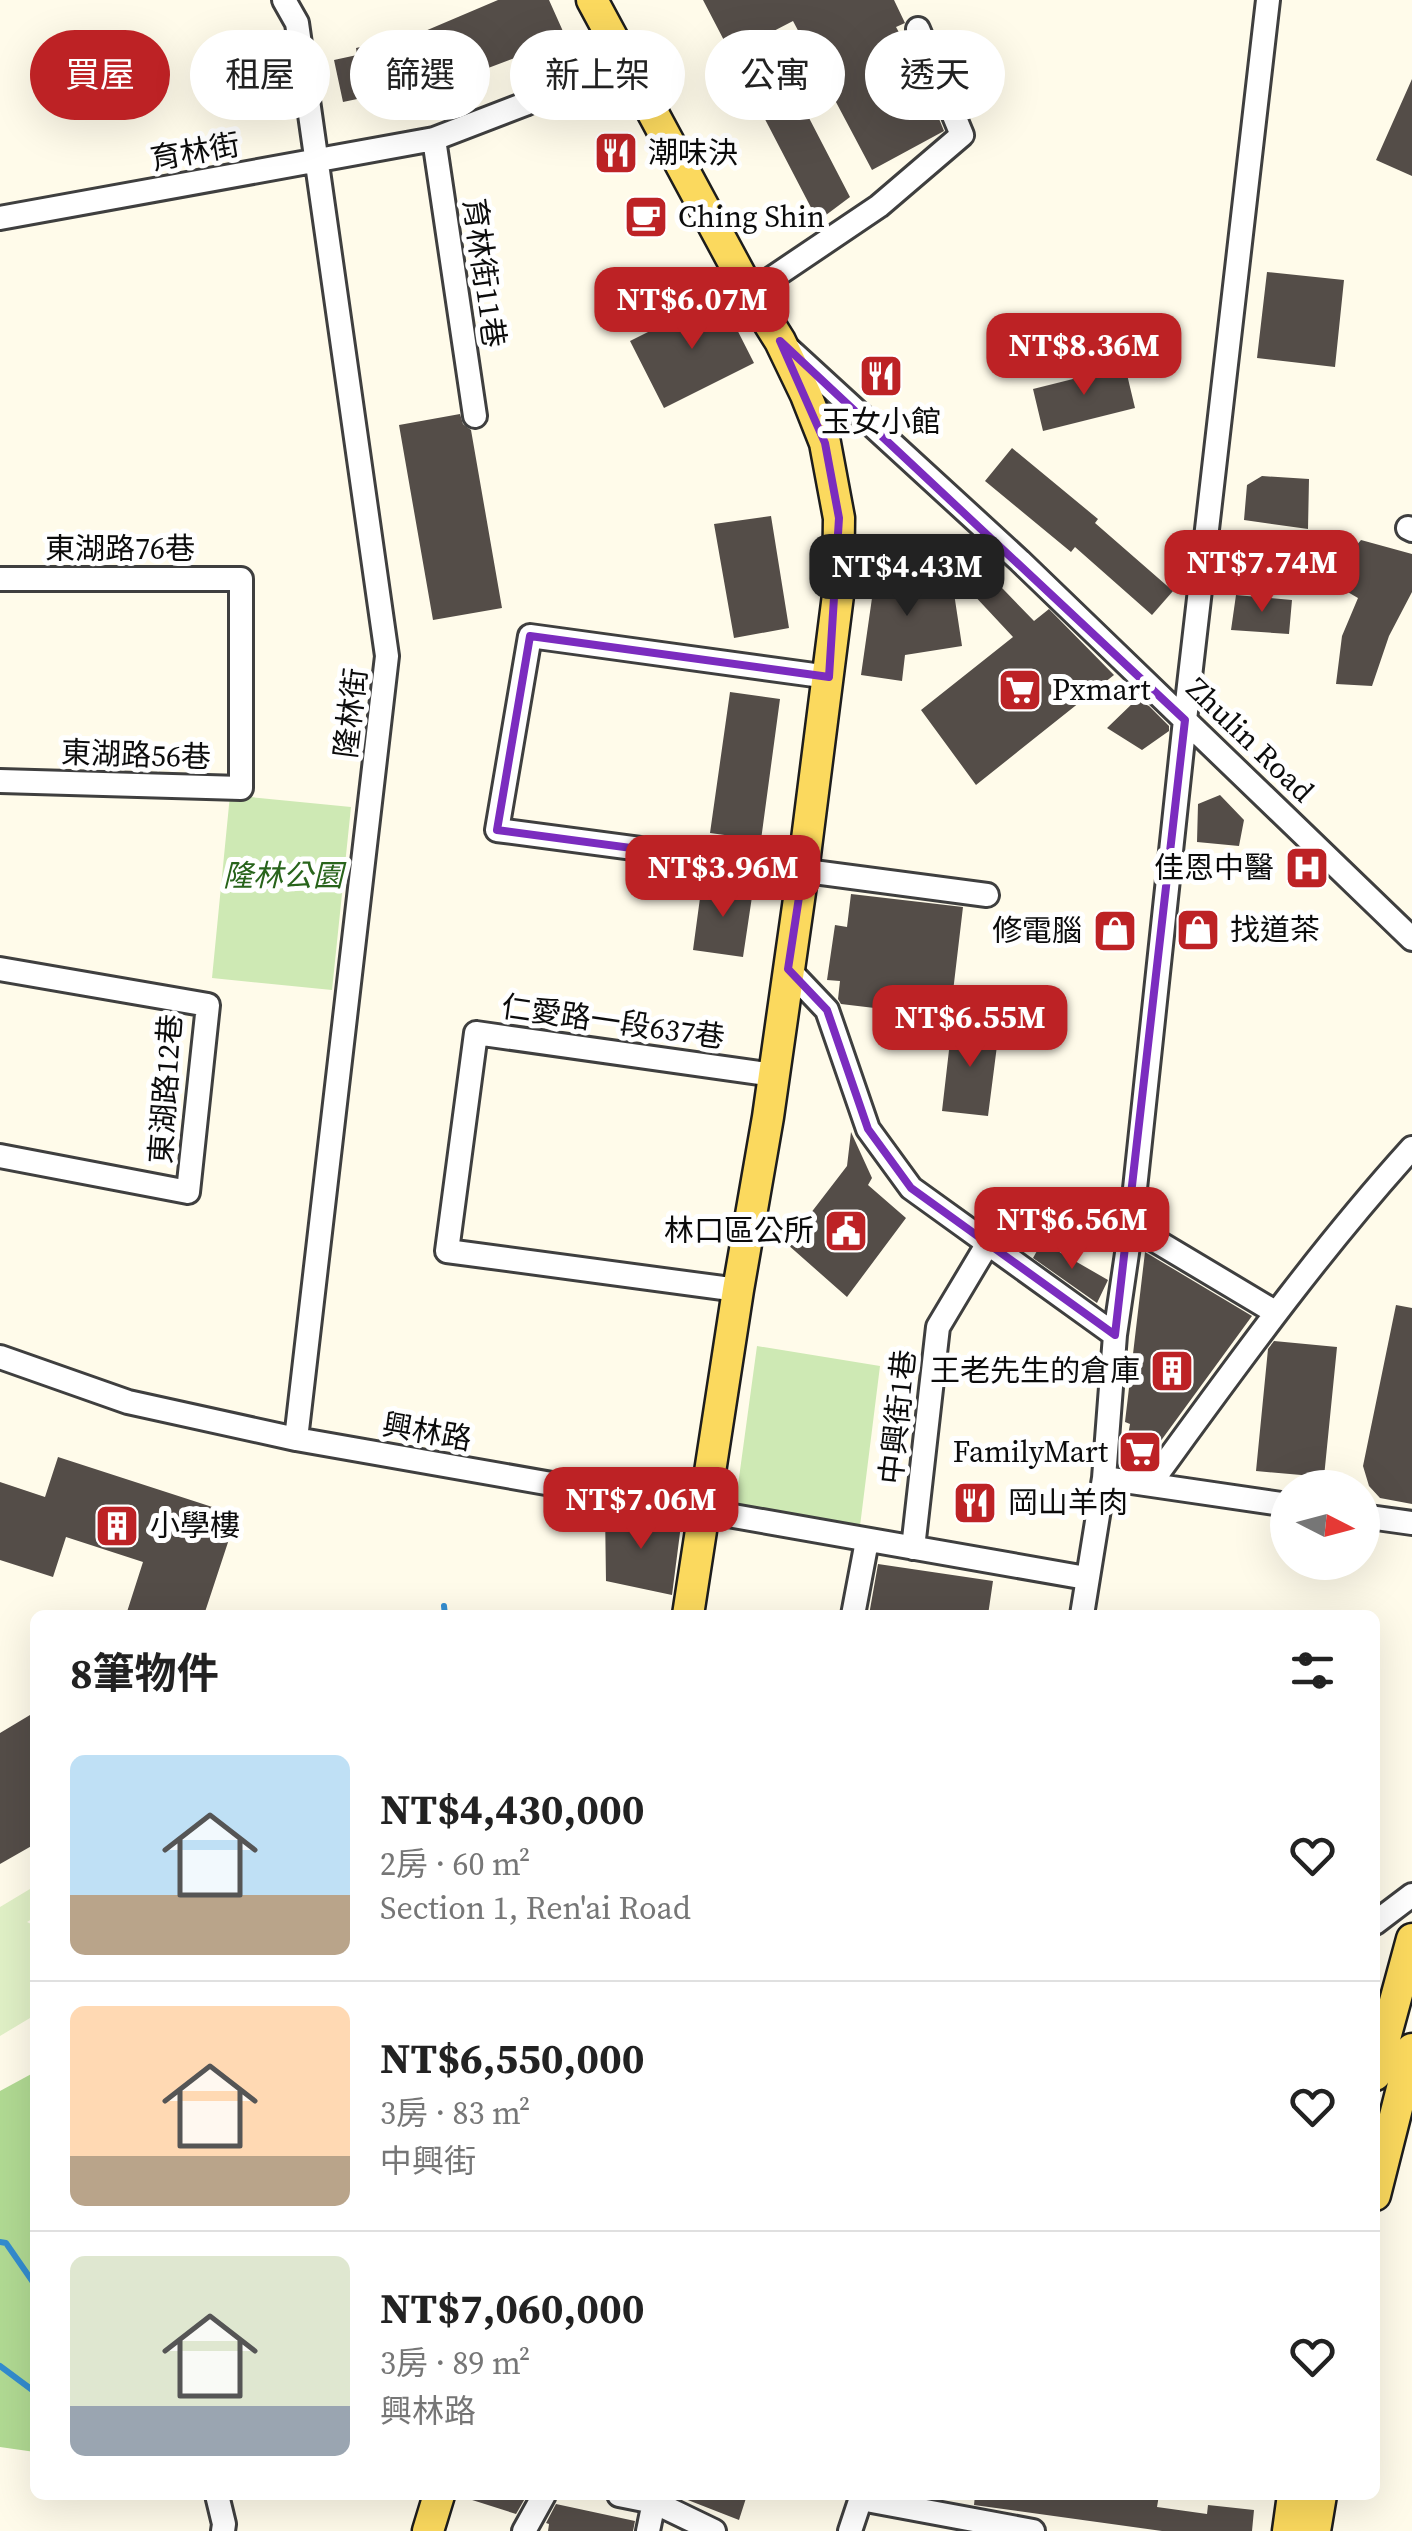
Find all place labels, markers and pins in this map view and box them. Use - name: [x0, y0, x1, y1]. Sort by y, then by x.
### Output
- restaurant icon: 潮味決: [593, 130, 639, 176]
- place label: 潮味決: [648, 132, 738, 173]
- cafe icon: Ching Shin: [623, 194, 669, 240]
- place label: Ching Shin: [678, 196, 825, 237]
- pin: NT$6.07M: [589, 267, 795, 352]
- pin: NT$8.36M: [981, 313, 1187, 398]
- restaurant icon: 玉女小館: [858, 353, 904, 399]
- place label: 玉女小館: [821, 401, 941, 442]
- pin: NT$7.74M: [1159, 530, 1365, 615]
- pin: NT$4.43M: [804, 534, 1010, 619]
- supermarket icon: Pxmart: [997, 667, 1043, 713]
- place label: Pxmart: [1052, 669, 1151, 710]
- pin: NT$3.96M: [620, 835, 826, 920]
- hospital icon: 佳恩中醫: [1284, 845, 1330, 891]
- place label: 佳恩中醫: [1154, 847, 1274, 888]
- shop icon: 找道茶: [1175, 907, 1221, 953]
- shop icon: 修電腦: [1092, 908, 1138, 954]
- place label: 找道茶: [1230, 909, 1320, 950]
- place label: 修電腦: [992, 910, 1082, 951]
- pin: NT$6.55M: [867, 985, 1073, 1070]
- pin: NT$6.56M: [969, 1187, 1175, 1272]
- public building icon: 林口區公所: [823, 1208, 869, 1254]
- place label: 林口區公所: [664, 1210, 814, 1251]
- building icon: 王老先生的倉庫: [1149, 1348, 1195, 1394]
- place label: 王老先生的倉庫: [930, 1350, 1140, 1391]
- supermarket icon: FamilyMart: [1117, 1429, 1163, 1475]
- place label: FamilyMart: [953, 1431, 1108, 1472]
- pin: NT$7.06M: [538, 1467, 744, 1552]
- restaurant icon: 岡山羊肉: [952, 1480, 998, 1526]
- place label: 岡山羊肉: [1008, 1482, 1128, 1523]
- building icon: 小學樓: [94, 1503, 140, 1549]
- place label: 小學樓: [150, 1505, 240, 1546]

